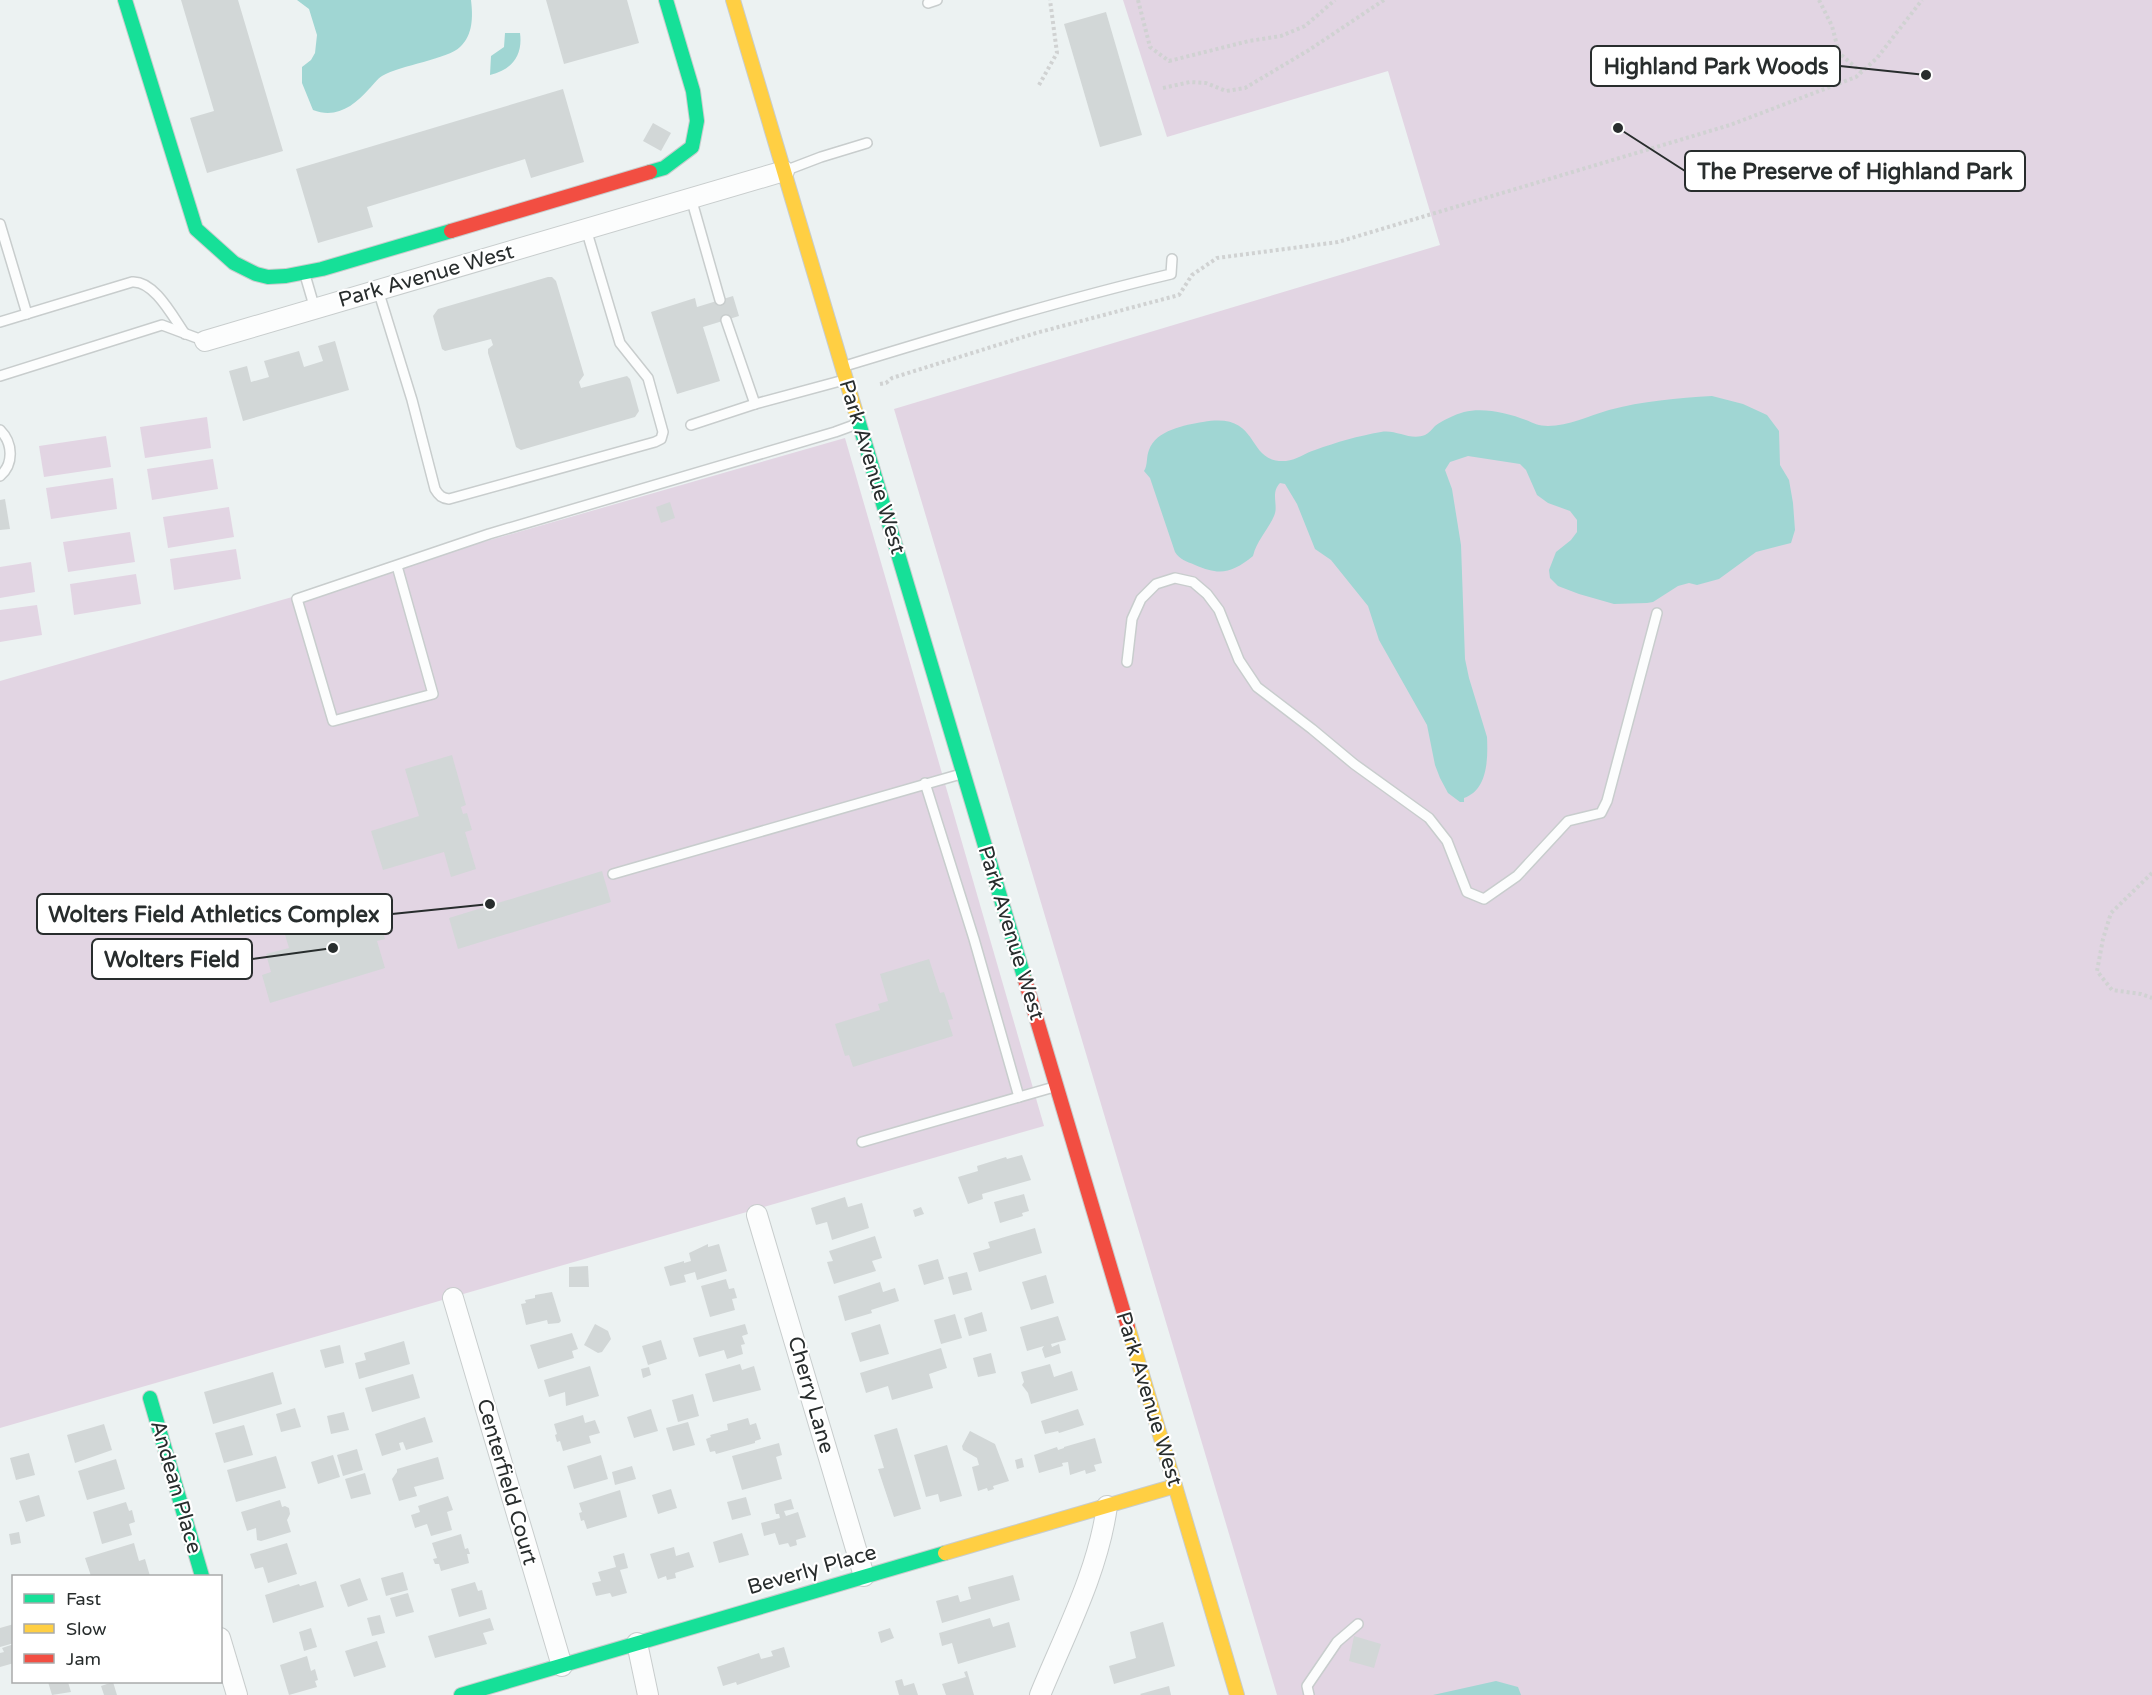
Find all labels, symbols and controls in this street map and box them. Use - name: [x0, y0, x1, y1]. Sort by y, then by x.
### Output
- callout: Highland Park Woods: [1591, 46, 1840, 86]
- text: Highland Park Woods: [1603, 54, 1829, 80]
- callout: The Preserve of Highland Park: [1685, 151, 2025, 191]
- text: The Preserve of Highland Park: [1696, 159, 2013, 185]
- street label: Park Avenue West: [336, 239, 516, 313]
- street label: Park Avenue West: [834, 377, 910, 557]
- street label: Park Avenue West: [973, 843, 1049, 1023]
- callout: Wolters Field Athletics Complex: [37, 894, 392, 934]
- text: Wolters Field Athletics Complex: [48, 902, 380, 928]
- callout: Wolters Field: [92, 939, 252, 979]
- text: Wolters Field: [104, 947, 240, 973]
- street label: Park Avenue West: [1111, 1309, 1187, 1489]
- street label: Cherry Lane: [782, 1334, 840, 1457]
- street label: Centerfield Court: [471, 1396, 543, 1568]
- street label: Andean Place: [145, 1417, 207, 1557]
- street label: Beverly Place: [745, 1540, 880, 1600]
- legend: [12, 1575, 222, 1683]
- text: Fast: [66, 1588, 101, 1610]
- text: Slow: [66, 1618, 107, 1640]
- text: Jam: [66, 1648, 101, 1670]

